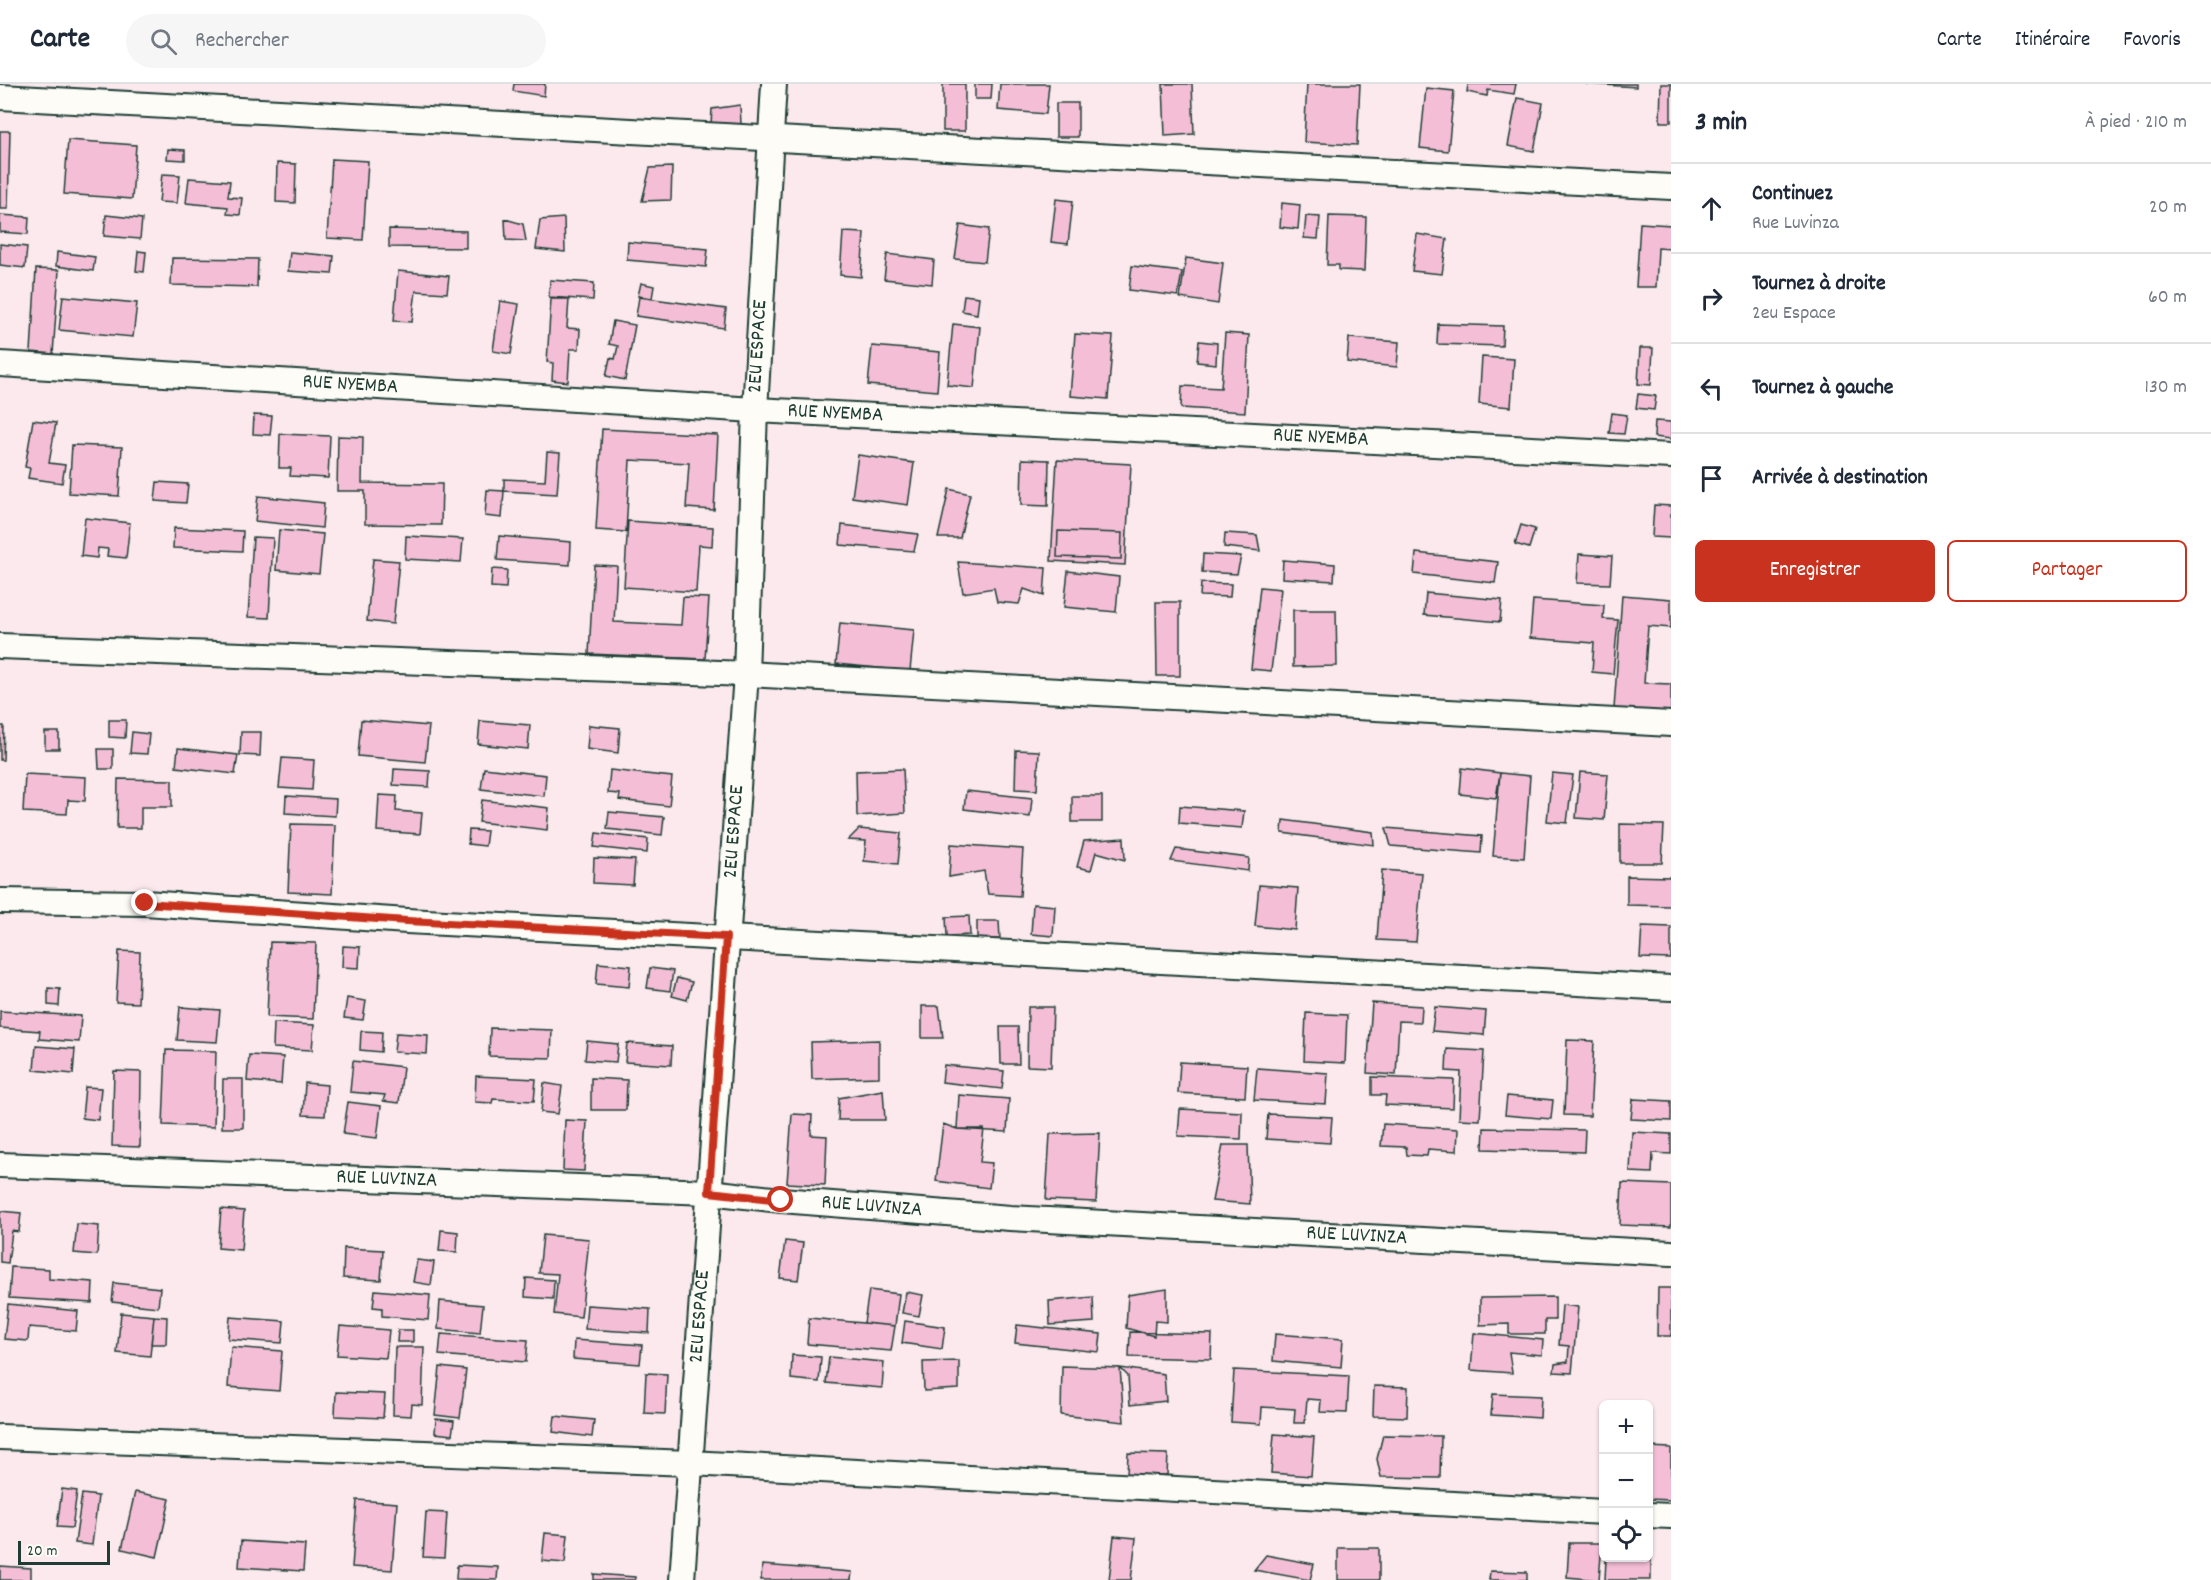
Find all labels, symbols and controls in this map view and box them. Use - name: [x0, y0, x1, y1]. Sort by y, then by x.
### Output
- search box: [126, 14, 546, 68]
- text: Carte: [30, 21, 90, 61]
- icon: search: [147, 25, 180, 58]
- text: Rechercher: [195, 26, 289, 57]
- text: Carte: [1937, 26, 1982, 56]
- text: Itinéraire: [2015, 26, 2090, 56]
- text: Favoris: [2123, 26, 2181, 56]
- text: 3 min: [1695, 105, 1747, 142]
- text: À pied · 210 m: [2085, 109, 2187, 137]
- text: Continuez: [1752, 179, 1833, 210]
- icon: ahead: [1695, 192, 1728, 225]
- text: 20 m: [2149, 194, 2187, 222]
- text: Rue Luvinza: [1752, 210, 1839, 238]
- text: Tournez à droite: [1752, 269, 1886, 300]
- icon: right: [1695, 282, 1728, 315]
- text: 60 m: [2148, 284, 2187, 312]
- street label: 2EU ESPACE: [741, 299, 776, 394]
- text: 2eu Espace: [1752, 300, 1836, 328]
- street label: RUE NYEMBA: [301, 367, 399, 403]
- icon: left: [1695, 372, 1728, 405]
- text: Tournez à gauche: [1752, 373, 1894, 404]
- text: 130 m: [2145, 374, 2187, 402]
- street label: RUE NYEMBA: [787, 397, 884, 431]
- street label: RUE NYEMBA: [1272, 421, 1370, 456]
- icon: arrive: [1695, 462, 1728, 495]
- text: Arrivée à destination: [1752, 463, 1928, 494]
- button: Enregistrer: [1695, 540, 1935, 602]
- button: Partager: [1947, 540, 2187, 602]
- street label: 2EU ESPACE: [717, 784, 753, 880]
- route end: [131, 889, 157, 915]
- street label: RUE LUVINZA: [336, 1163, 438, 1197]
- route start: [767, 1186, 793, 1212]
- street label: RUE LUVINZA: [820, 1188, 923, 1226]
- street label: RUE LUVINZA: [1306, 1219, 1408, 1254]
- street label: 2EU ESPACE: [682, 1269, 719, 1364]
- map controls: [1599, 1400, 1653, 1562]
- button: +: [1599, 1400, 1653, 1454]
- button: −: [1599, 1454, 1653, 1508]
- button: locate: [1599, 1508, 1653, 1562]
- scale bar: [18, 1538, 110, 1566]
- text: 20 m: [27, 1540, 57, 1563]

